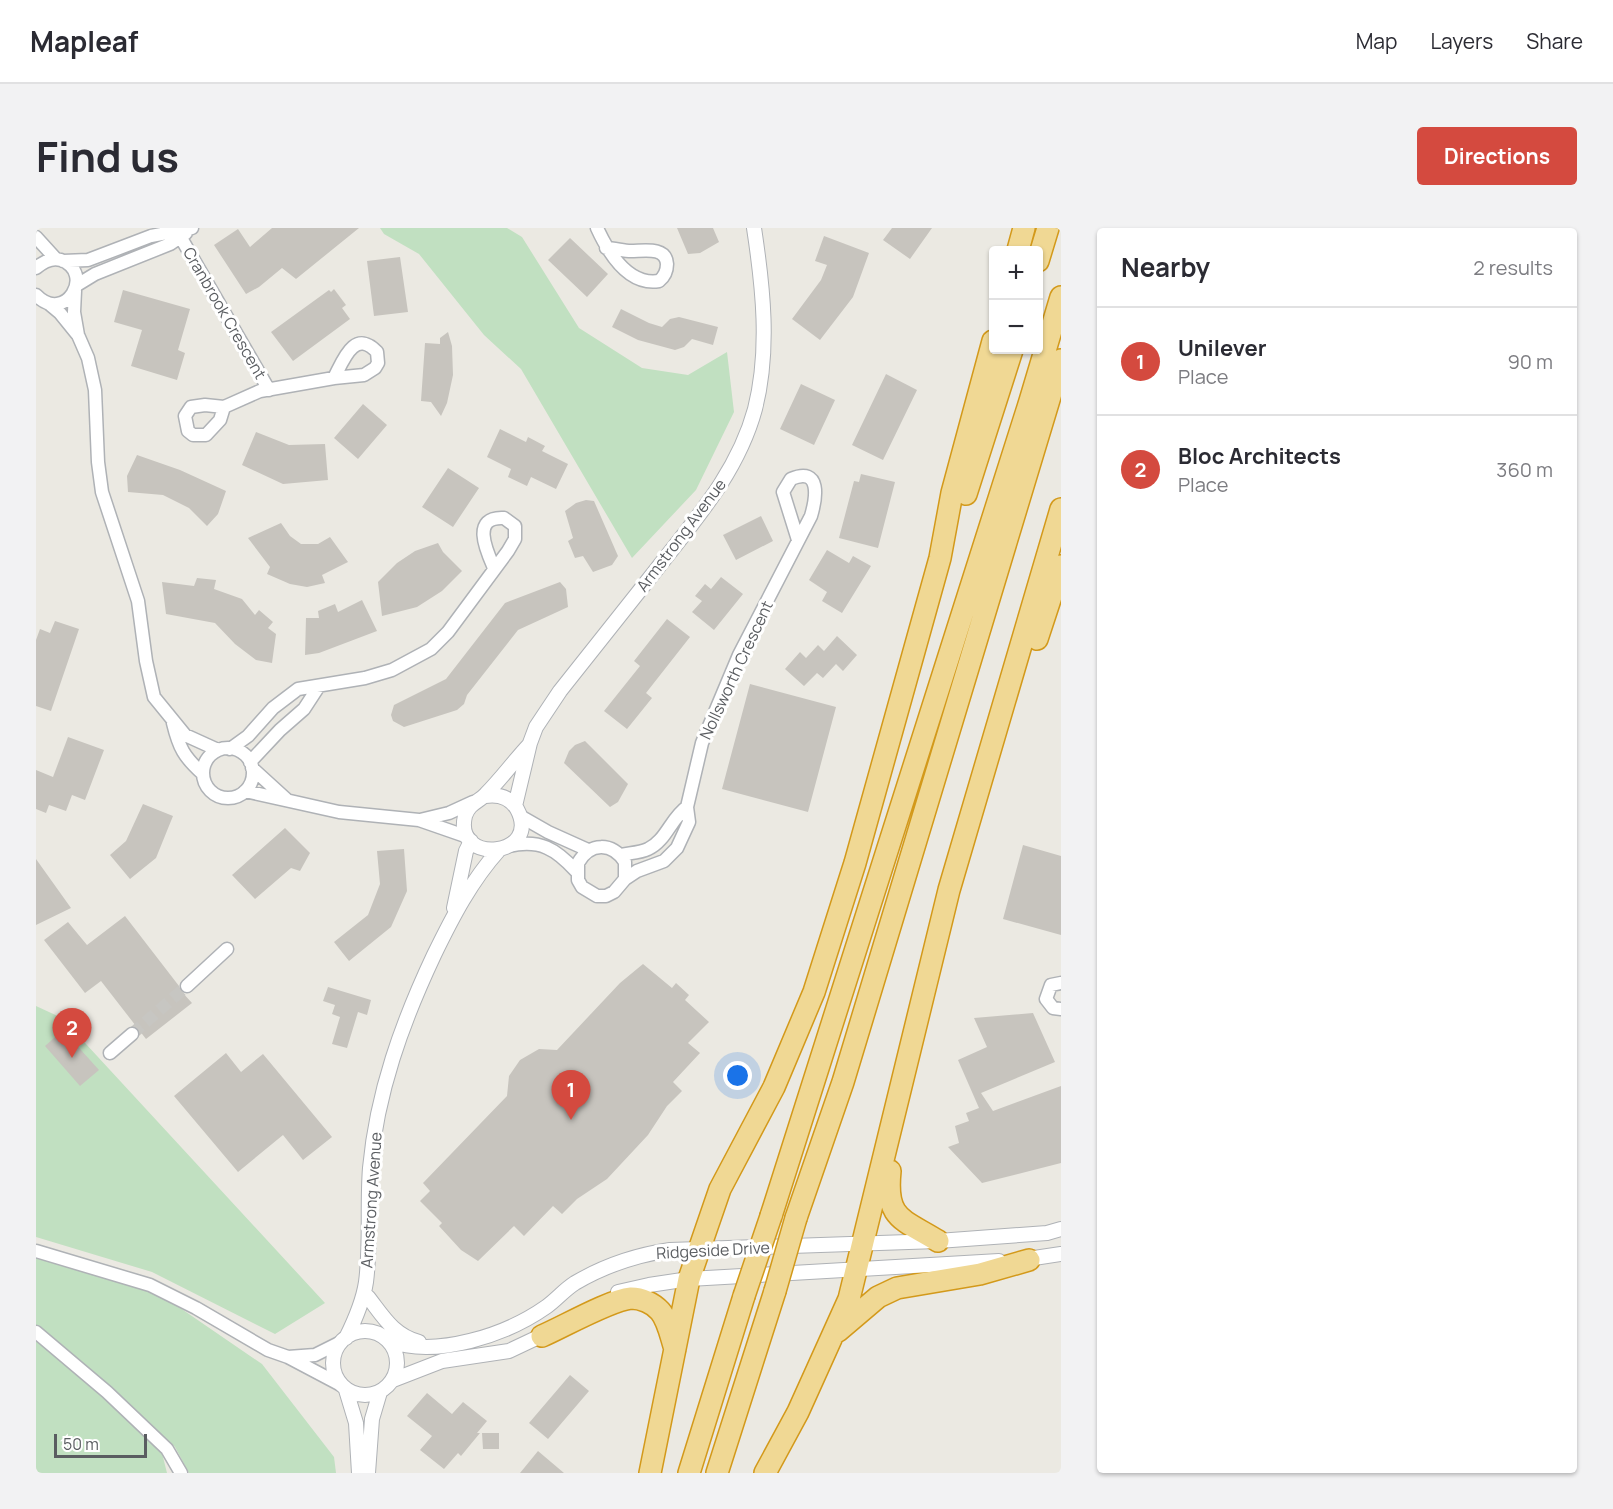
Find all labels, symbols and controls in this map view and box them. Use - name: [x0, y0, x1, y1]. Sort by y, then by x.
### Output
- text: Mapleaf: [30, 22, 138, 60]
- text: Map: [1356, 27, 1397, 55]
- text: Layers: [1430, 27, 1493, 55]
- text: Share: [1526, 27, 1583, 55]
- text: Find us: [36, 127, 179, 185]
- button: Directions: [1417, 127, 1577, 185]
- street label: Cranbrook Crescent: [178, 243, 272, 383]
- map controls: [989, 246, 1043, 354]
- button: +: [989, 246, 1043, 300]
- text: Nearby: [1121, 249, 1210, 285]
- text: 2 results: [1473, 254, 1553, 281]
- button: −: [989, 300, 1043, 354]
- text: Unilever: [1178, 333, 1267, 363]
- text: 1: [1136, 348, 1145, 375]
- text: 90 m: [1507, 348, 1553, 375]
- text: Place: [1178, 363, 1228, 390]
- text: Bloc Architects: [1178, 441, 1341, 471]
- text: 2: [1135, 456, 1146, 483]
- text: 360 m: [1496, 456, 1553, 483]
- text: Place: [1178, 471, 1228, 498]
- street label: Armstrong Avenue: [631, 474, 731, 596]
- street label: Nollsworth Crescent: [694, 597, 778, 743]
- pin: 2: [52, 1008, 92, 1058]
- your location: [723, 1061, 752, 1090]
- pin: 1: [552, 1070, 590, 1120]
- street label: Armstrong Avenue: [355, 1131, 387, 1269]
- street label: Ridgeside Drive: [656, 1236, 770, 1264]
- scale bar: [54, 1431, 147, 1458]
- text: 50 m: [63, 1433, 99, 1455]

